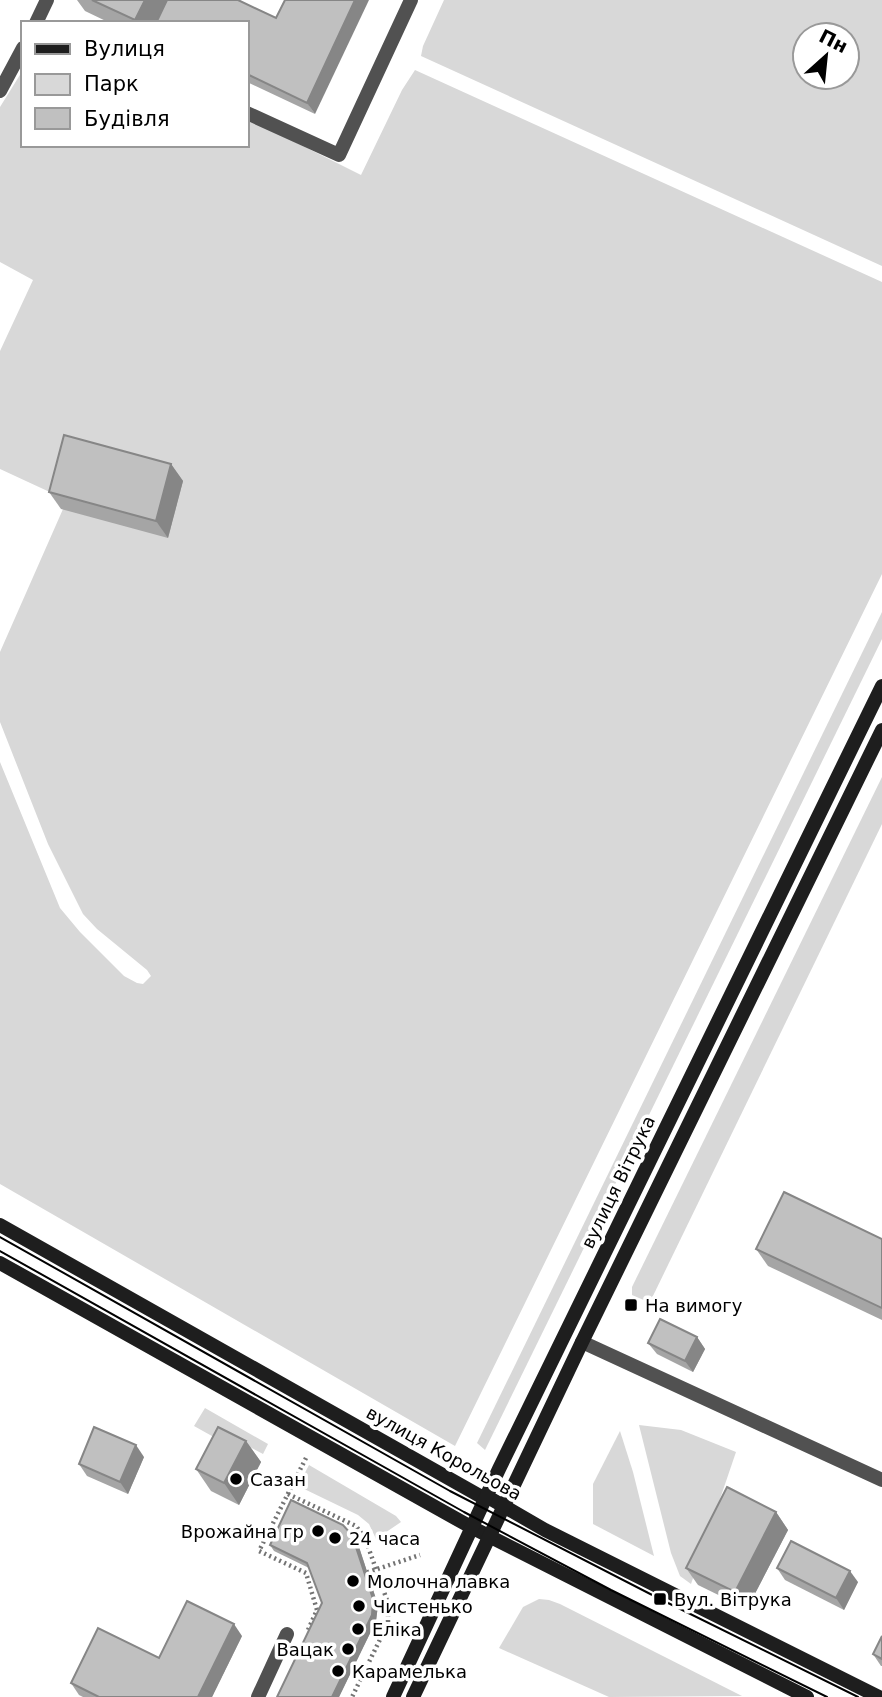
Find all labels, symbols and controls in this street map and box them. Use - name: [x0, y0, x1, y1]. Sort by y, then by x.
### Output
- legend: [21, 21, 248, 147]
- north arrow: [791, 21, 861, 91]
- text: Пн: [816, 24, 852, 57]
- text: Вулиця: [84, 37, 165, 61]
- text: Парк: [84, 72, 139, 96]
- text: Будівля: [84, 107, 170, 131]
- street label: вулиця Вітрука: [577, 1112, 659, 1252]
- place label: На вимогу: [645, 1295, 743, 1316]
- marker: На вимогу: [623, 1297, 639, 1313]
- street label: вулиця Корольова: [363, 1402, 525, 1504]
- place label: Сазан: [250, 1469, 306, 1490]
- marker: Сазан: [228, 1471, 244, 1487]
- place label: Врожайна гр: [181, 1521, 304, 1542]
- marker: Врожайна гр: [310, 1523, 326, 1539]
- place label: 24 часа: [349, 1528, 420, 1549]
- marker: 24 часа: [327, 1530, 343, 1546]
- place label: Молочна лавка: [367, 1571, 510, 1592]
- marker: Молочна лавка: [345, 1573, 361, 1589]
- place label: Вул. Вітрука: [674, 1589, 792, 1610]
- marker: Вул. Вітрука: [652, 1591, 668, 1607]
- place label: Чистенько: [373, 1596, 473, 1617]
- marker: Чистенько: [351, 1598, 367, 1614]
- place label: Еліка: [372, 1619, 422, 1640]
- marker: Еліка: [350, 1621, 366, 1637]
- place label: Вацак: [276, 1639, 334, 1660]
- marker: Вацак: [340, 1641, 356, 1657]
- place label: Карамелька: [352, 1661, 467, 1682]
- marker: Карамелька: [330, 1663, 346, 1679]

